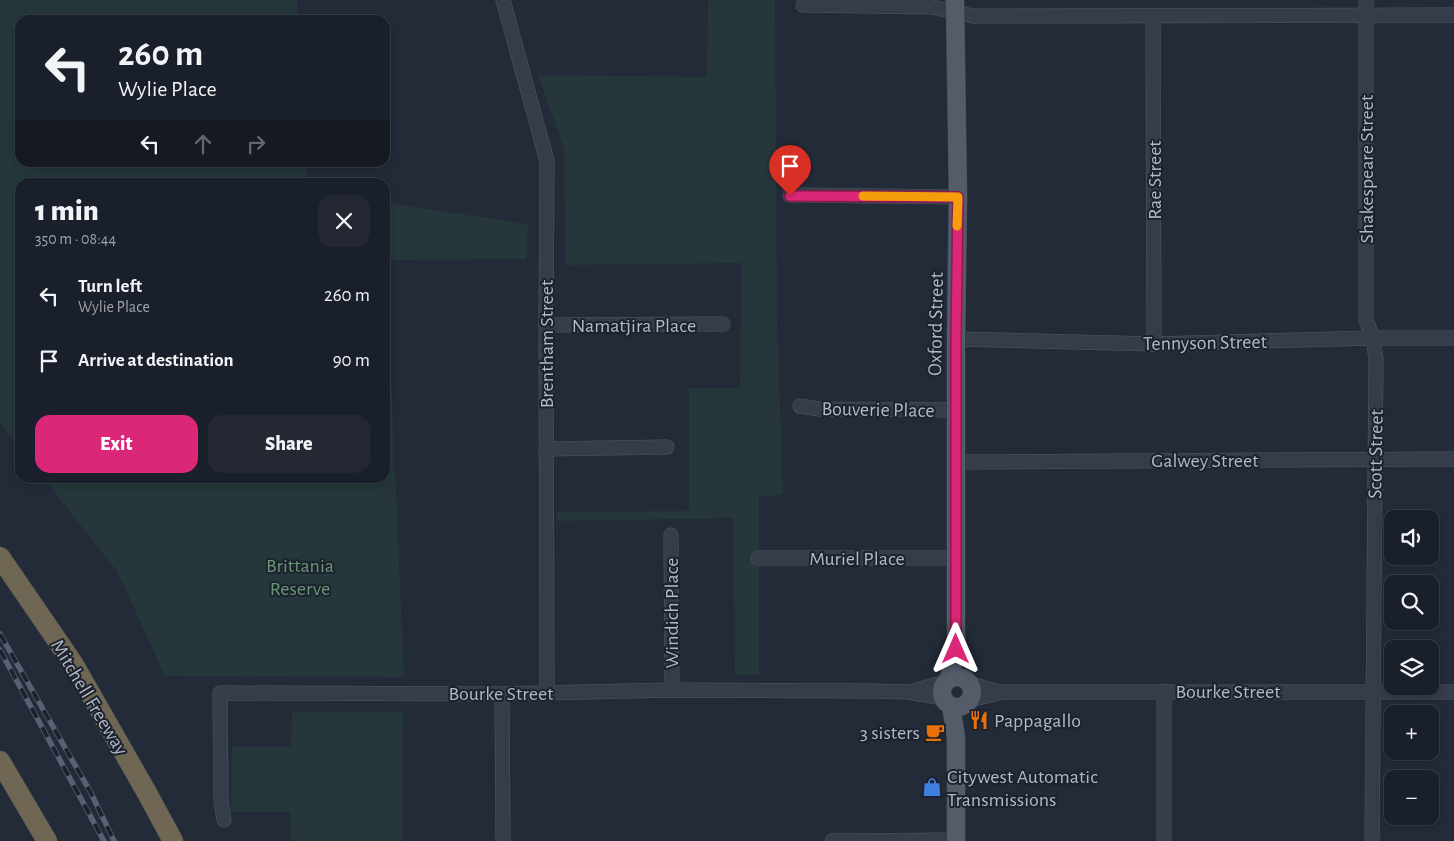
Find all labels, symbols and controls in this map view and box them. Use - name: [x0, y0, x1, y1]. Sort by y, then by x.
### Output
- icon: left: [35, 35, 100, 100]
- text: 260 m: [118, 37, 203, 72]
- text: Wylie Place: [118, 78, 217, 100]
- street label: Shakespeare Street: [1357, 94, 1377, 243]
- icon: left: [136, 130, 164, 158]
- icon: ahead: [189, 130, 217, 158]
- icon: right: [242, 130, 270, 158]
- street label: Rae Street: [1145, 140, 1165, 220]
- pin: [769, 145, 811, 196]
- icon: arrive: [776, 152, 804, 180]
- button: close: [318, 195, 370, 247]
- text: 1 min: [35, 196, 99, 226]
- text: 350 m · 08:44: [35, 231, 116, 247]
- street label: Oxford Street: [925, 271, 947, 376]
- text: Turn left: [78, 277, 142, 296]
- street label: Brentham Street: [537, 279, 557, 408]
- icon: left: [35, 282, 63, 310]
- text: 260 m: [324, 286, 370, 305]
- text: Wylie Place: [78, 299, 150, 315]
- street label: Namatjira Place: [572, 316, 696, 336]
- street label: Tennyson Street: [1143, 332, 1268, 354]
- icon: arrive: [35, 347, 63, 375]
- text: Arrive at destination: [78, 351, 234, 370]
- text: 90 m: [333, 351, 370, 370]
- street label: Bouverie Place: [821, 399, 935, 421]
- street label: Scott Street: [1365, 408, 1387, 499]
- button: Exit: [35, 415, 198, 473]
- button: Share: [208, 415, 370, 473]
- street label: Galwey Street: [1151, 451, 1259, 471]
- map controls: [1384, 510, 1439, 825]
- button: sound: [1384, 510, 1439, 565]
- street label: Muriel Place: [809, 549, 905, 569]
- park label: Brittania Reserve: [266, 556, 334, 599]
- street label: Windich Place: [662, 557, 682, 669]
- button: search: [1384, 575, 1439, 630]
- position arrow: [929, 622, 981, 674]
- street label: Mitchell Freeway: [47, 636, 132, 759]
- button: layers: [1384, 640, 1439, 695]
- street label: Bourke Street: [1175, 682, 1281, 702]
- street label: Bourke Street: [448, 684, 554, 704]
- button: +: [1384, 705, 1439, 760]
- restaurant icon: Pappagallo: [968, 709, 990, 731]
- place label: Pappagallo: [994, 711, 1081, 731]
- cafe icon: 3 sisters: [924, 721, 946, 743]
- place label: 3 sisters: [860, 723, 920, 743]
- place label: Citywest Automatic Transmissions: [947, 767, 1098, 810]
- button: −: [1384, 770, 1439, 825]
- shop icon: Citywest Automatic Transmissions: [921, 776, 943, 798]

